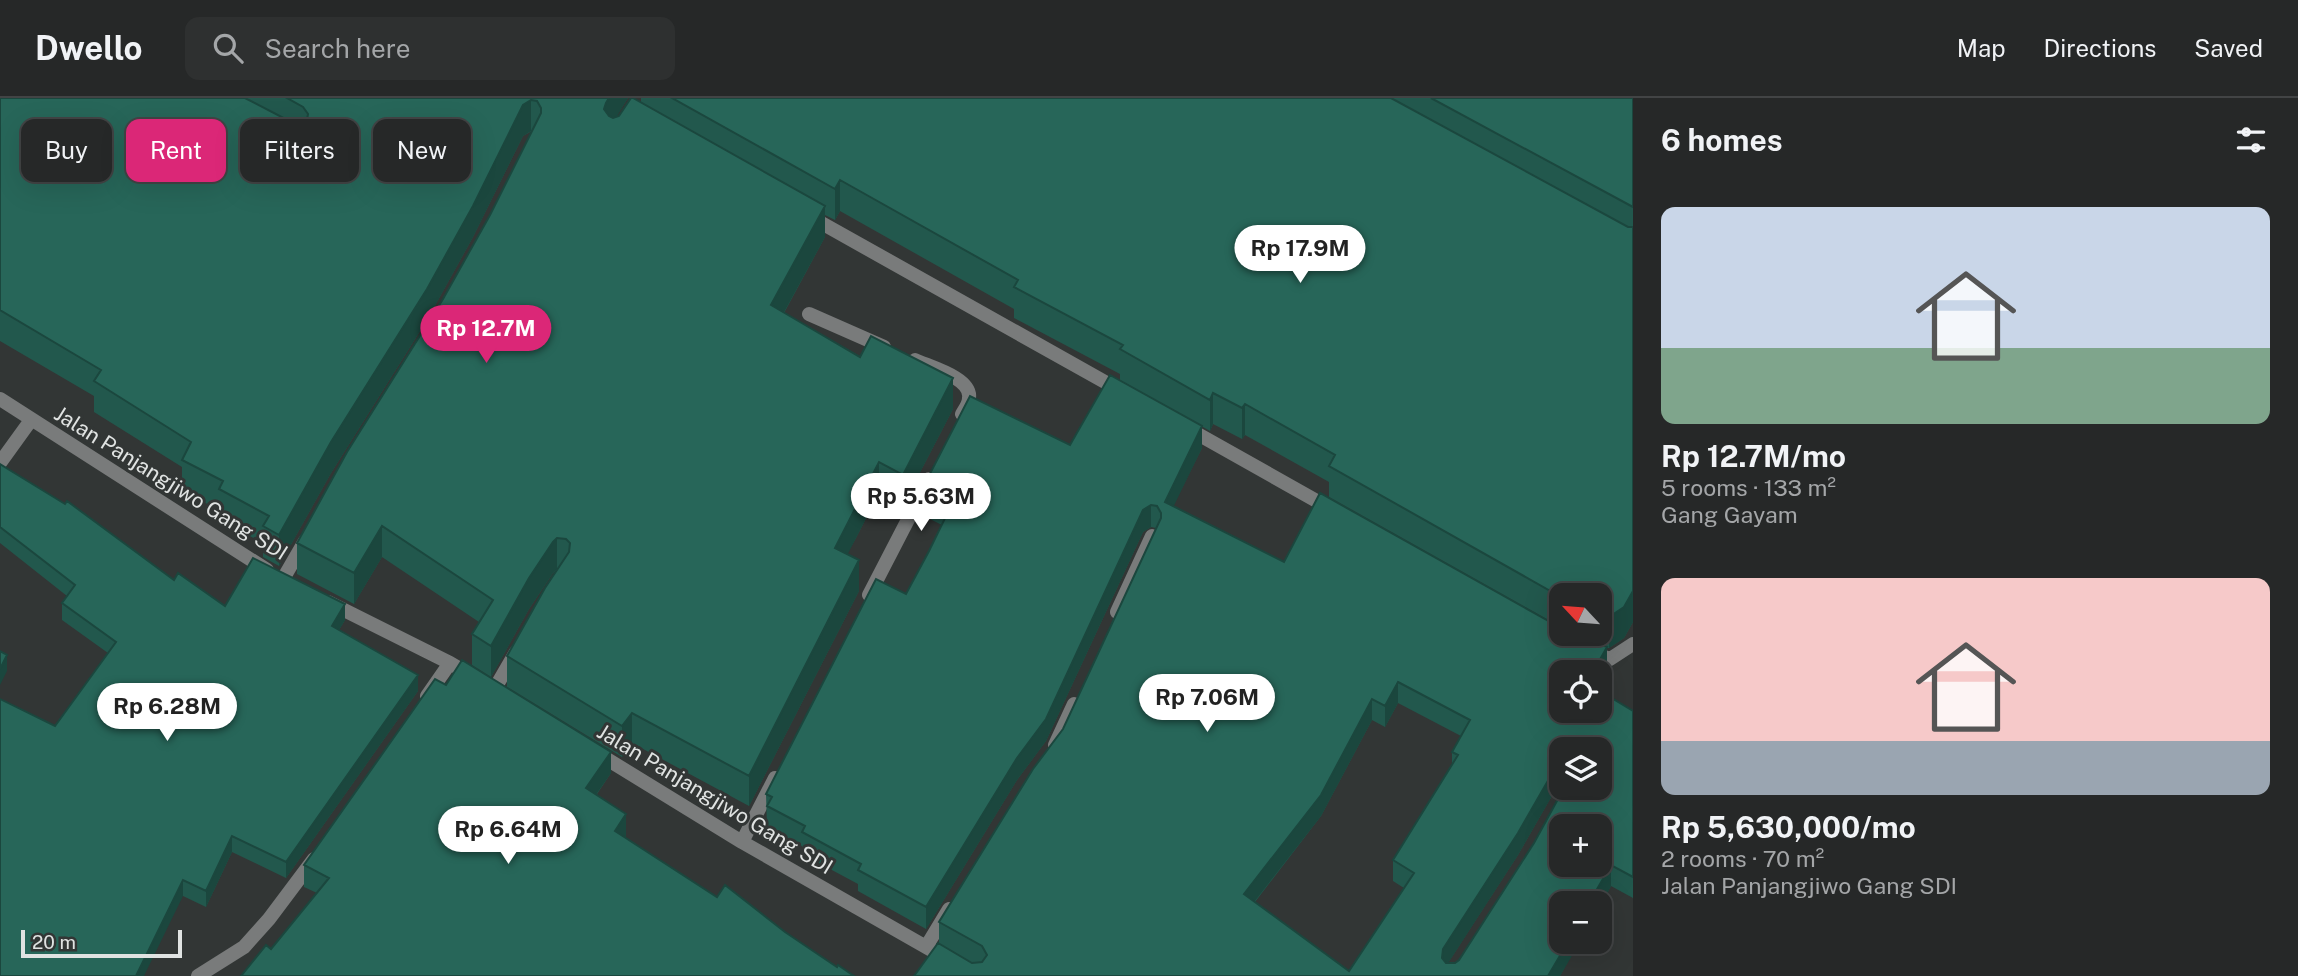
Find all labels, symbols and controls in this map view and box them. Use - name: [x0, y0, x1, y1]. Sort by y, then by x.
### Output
- search box: [185, 17, 675, 80]
- text: Dwello: [35, 29, 143, 67]
- icon: search: [209, 29, 247, 67]
- text: Search here: [265, 33, 411, 64]
- text: Map: [1957, 34, 2006, 62]
- text: Directions: [2044, 34, 2156, 62]
- text: Saved: [2194, 34, 2263, 62]
- chip: Buy: [21, 119, 112, 182]
- chip: Rent: [126, 119, 226, 182]
- chip: Filters: [240, 119, 359, 182]
- chip: New: [373, 119, 471, 182]
- icon: filters: [2232, 121, 2270, 159]
- text: 6 homes: [1661, 122, 1783, 158]
- pin: Rp 17.9M: [1228, 226, 1372, 285]
- text: Rp 17.9M: [1250, 234, 1350, 261]
- icon: home: [1903, 253, 2029, 379]
- pin: Rp 12.7M: [414, 306, 558, 365]
- text: Rp 12.7M: [436, 314, 536, 341]
- street label: Jalan Panjangjiwo Gang SDI: [50, 401, 292, 565]
- text: Rp 12.7M/mo: [1661, 438, 1846, 474]
- pin: Rp 5.63M: [849, 474, 993, 533]
- text: 5 rooms · 133 m²: [1661, 474, 1836, 501]
- text: Rp 5.63M: [867, 482, 975, 509]
- text: Gang Gayam: [1661, 501, 1798, 528]
- north arrow: [1549, 583, 1612, 646]
- map controls: [1549, 583, 1612, 954]
- icon: home: [1903, 624, 2029, 750]
- button: locate: [1549, 660, 1612, 723]
- pin: Rp 7.06M: [1135, 674, 1279, 734]
- text: Rp 7.06M: [1155, 683, 1259, 710]
- pin: Rp 6.28M: [95, 684, 239, 743]
- text: Rp 6.28M: [113, 692, 221, 719]
- street label: Jalan Panjangjiwo Gang SDI: [593, 719, 837, 879]
- button: layers: [1549, 737, 1612, 800]
- pin: Rp 6.64M: [436, 806, 580, 866]
- text: Rp 5,630,000/mo: [1661, 809, 1916, 845]
- button: +: [1549, 814, 1612, 877]
- text: Rp 6.64M: [454, 815, 562, 842]
- text: 2 rooms · 70 m²: [1661, 845, 1824, 872]
- text: Jalan Panjangjiwo Gang SDI: [1661, 872, 1957, 899]
- button: −: [1549, 891, 1612, 954]
- scale bar: [21, 927, 182, 959]
- text: 20 m: [32, 931, 76, 953]

